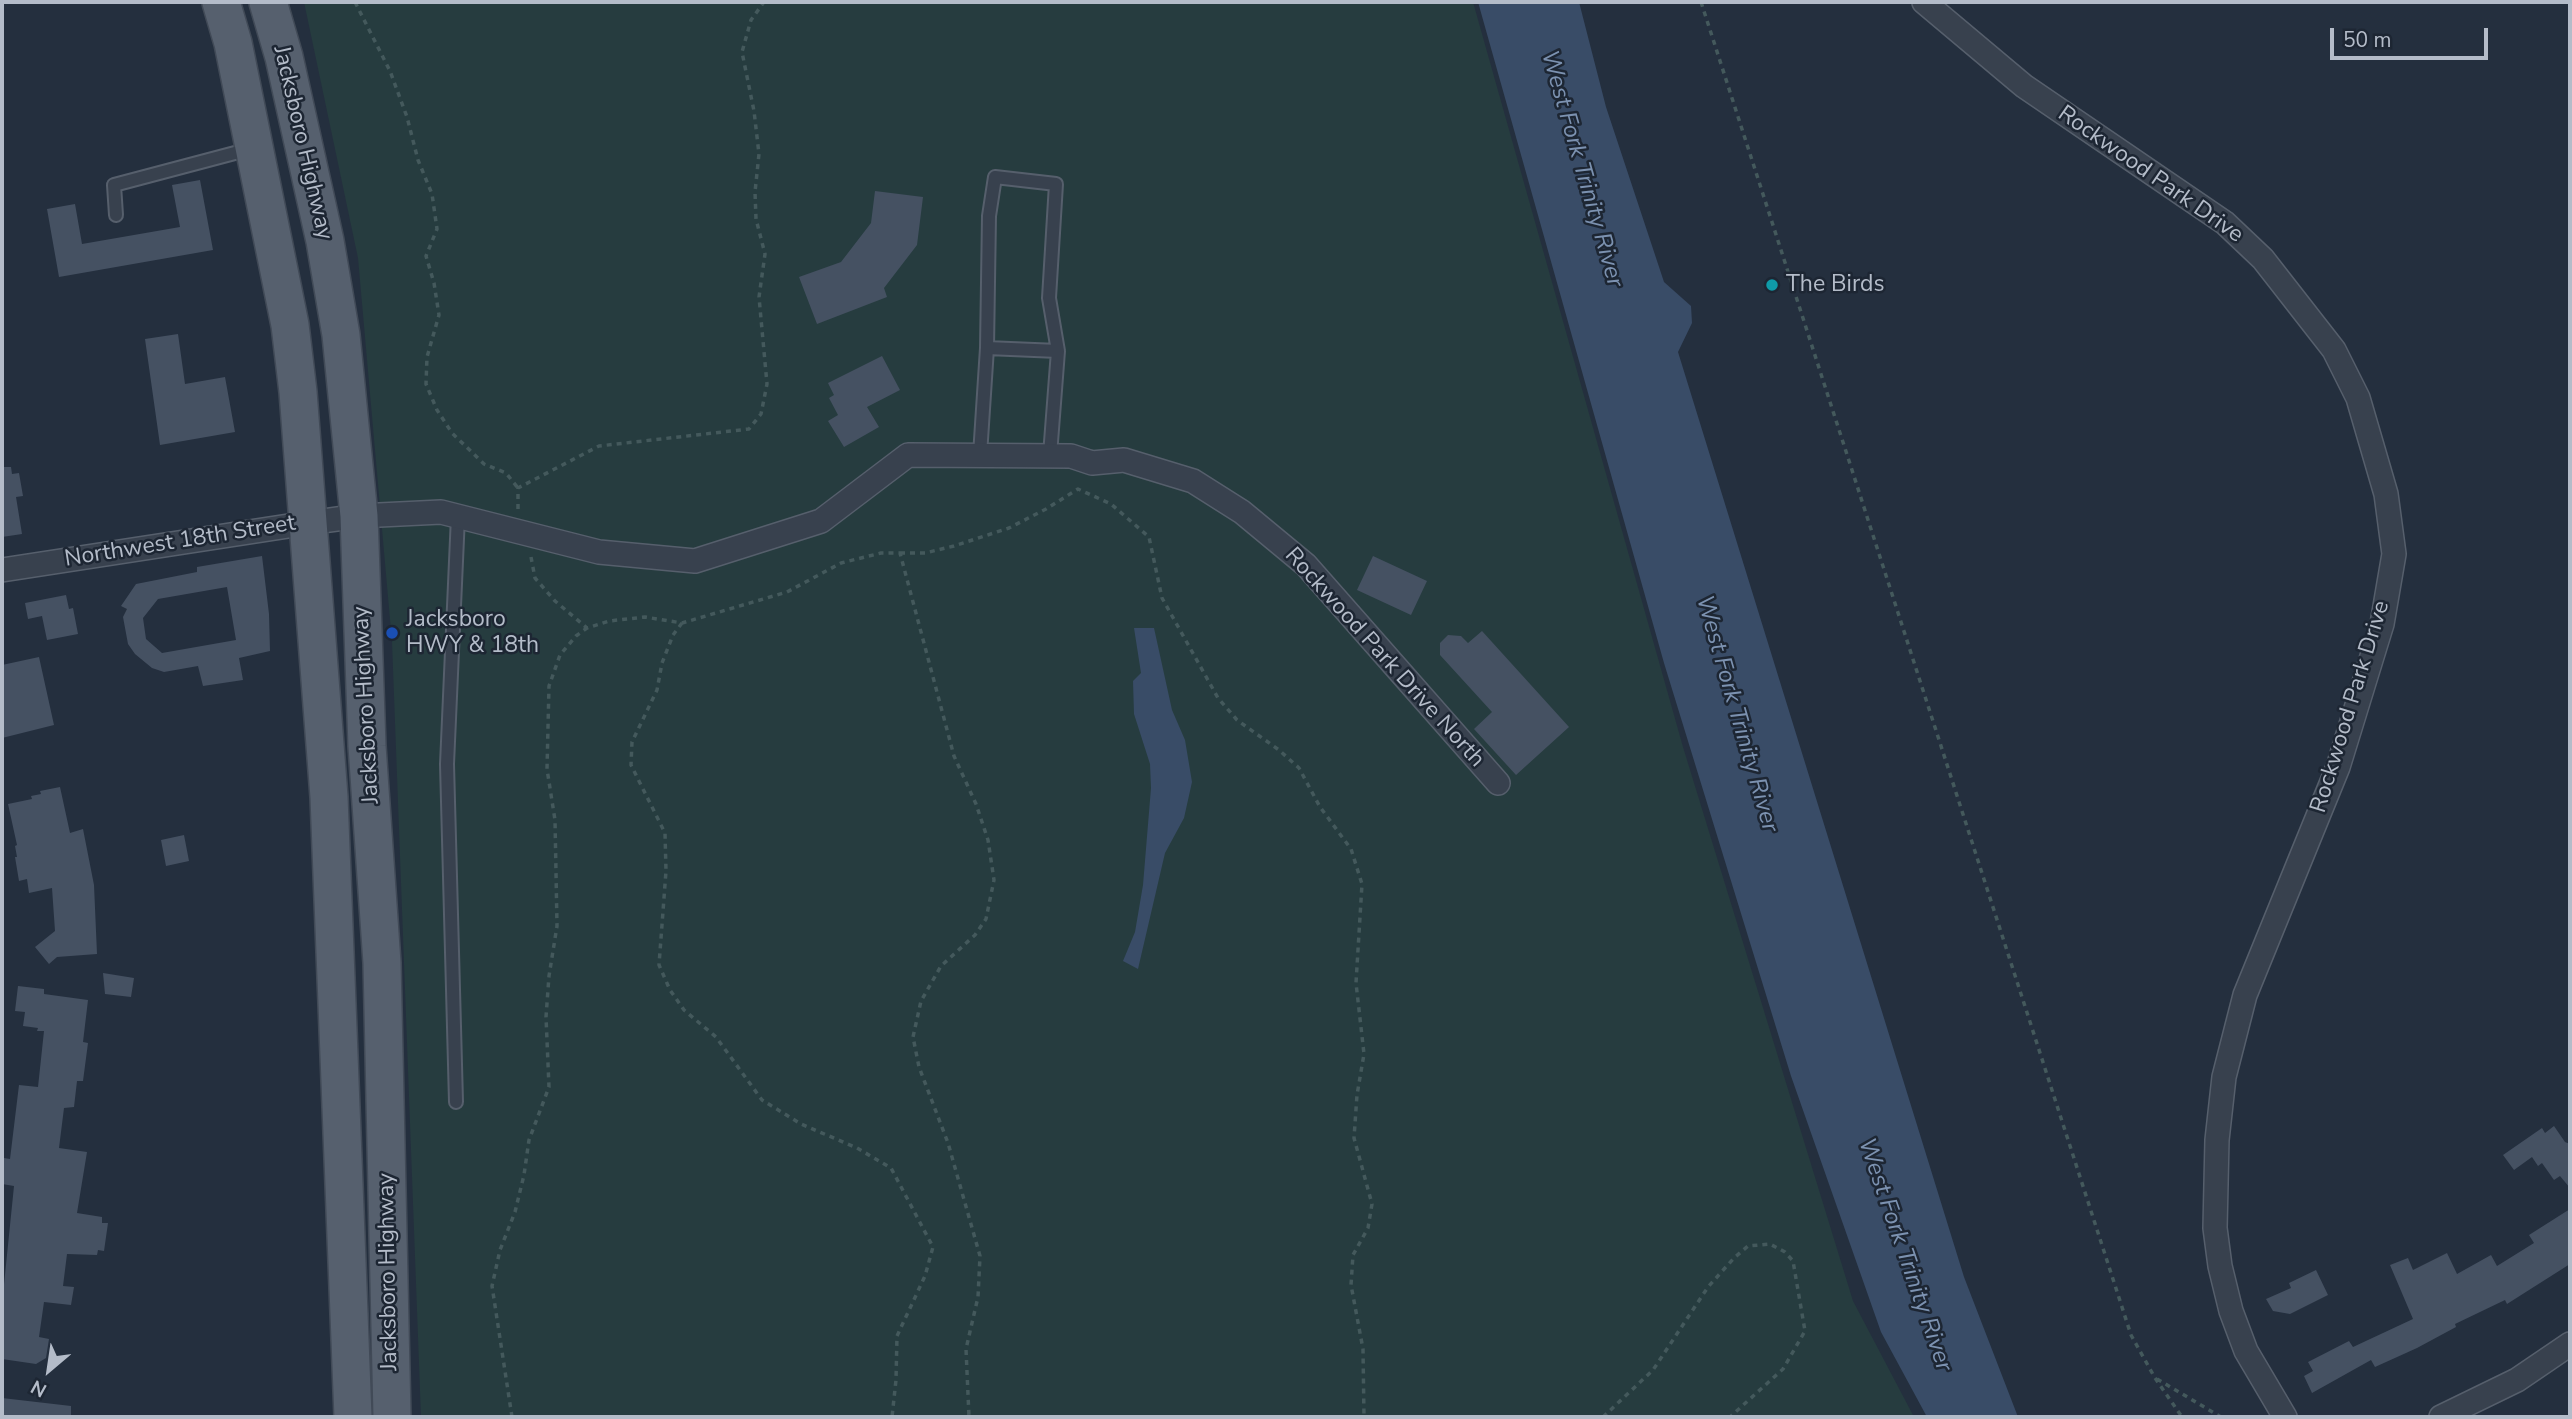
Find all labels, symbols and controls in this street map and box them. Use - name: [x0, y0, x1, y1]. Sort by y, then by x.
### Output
- scale bar: [2334, 14, 2492, 58]
- text: 50 m: [2343, 26, 2392, 54]
- street label: Jacksboro Highway: [266, 43, 338, 243]
- water label: West Fork Trinity River: [1533, 47, 1629, 291]
- street label: Rockwood Park Drive: [2052, 101, 2248, 249]
- place label: The Birds: [1786, 271, 1884, 299]
- marker: The Birds: [1764, 277, 1780, 293]
- street label: Northwest 18th Street: [63, 510, 297, 574]
- street label: Rockwood Park Drive North: [1278, 543, 1490, 773]
- water label: West Fork Trinity River: [1688, 592, 1784, 836]
- street label: Rockwood Park Drive: [2306, 598, 2396, 816]
- street label: Jacksboro Highway: [348, 605, 386, 805]
- place label: Jacksboro HWY & 18th: [406, 606, 539, 660]
- marker: Jacksboro HWY & 18th: [384, 625, 400, 641]
- water label: West Fork Trinity River: [1851, 1135, 1957, 1375]
- street label: Jacksboro Highway: [373, 1173, 405, 1371]
- north arrow: [14, 1335, 84, 1405]
- text: N: [26, 1374, 51, 1403]

